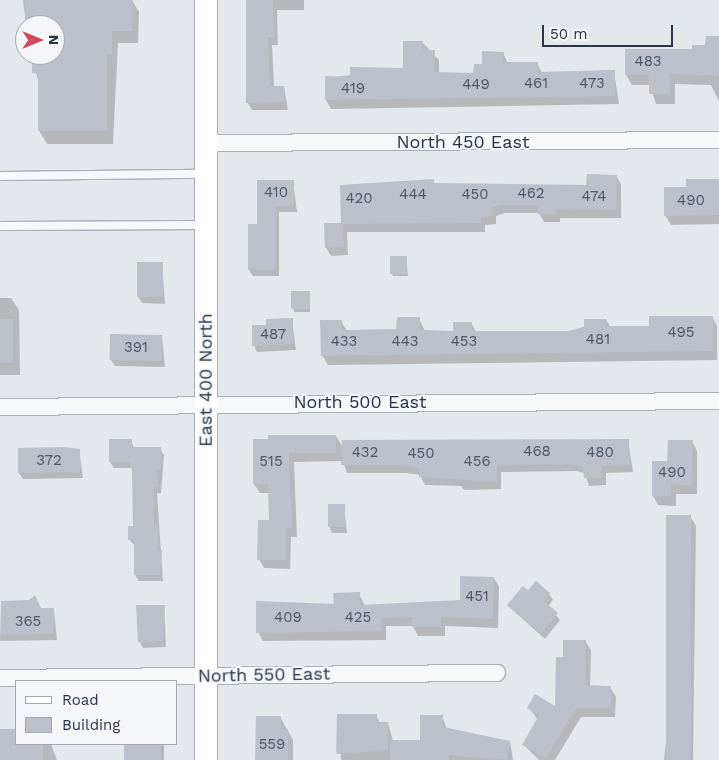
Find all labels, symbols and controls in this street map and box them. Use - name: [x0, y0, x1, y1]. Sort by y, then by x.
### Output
- north arrow: [15, 15, 65, 65]
- scale bar: [544, 15, 675, 47]
- text: 50 m: [550, 25, 587, 43]
- text: N: [46, 35, 62, 45]
- house number: 483: [635, 53, 661, 71]
- house number: 461: [524, 75, 548, 93]
- house number: 473: [579, 75, 605, 93]
- house number: 449: [462, 76, 490, 94]
- house number: 419: [341, 80, 365, 98]
- street label: North 450 East: [396, 131, 530, 153]
- house number: 410: [264, 184, 288, 202]
- house number: 462: [517, 185, 545, 203]
- house number: 444: [399, 186, 427, 204]
- house number: 450: [461, 186, 489, 204]
- house number: 474: [582, 188, 606, 206]
- house number: 420: [345, 190, 373, 208]
- house number: 490: [677, 192, 705, 210]
- street label: East 400 North: [195, 313, 217, 447]
- house number: 495: [667, 324, 695, 342]
- house number: 487: [260, 326, 286, 344]
- house number: 481: [586, 331, 610, 349]
- house number: 433: [331, 333, 357, 351]
- house number: 443: [391, 333, 419, 351]
- house number: 453: [451, 333, 477, 351]
- house number: 391: [124, 339, 148, 357]
- street label: North 500 East: [293, 391, 427, 413]
- house number: 468: [523, 443, 551, 461]
- house number: 432: [352, 444, 378, 462]
- house number: 480: [586, 444, 614, 462]
- house number: 450: [407, 445, 435, 463]
- house number: 372: [36, 452, 62, 470]
- house number: 515: [259, 453, 283, 471]
- house number: 456: [463, 453, 491, 471]
- house number: 490: [658, 464, 686, 482]
- house number: 451: [465, 588, 489, 606]
- house number: 409: [274, 609, 302, 627]
- house number: 425: [345, 609, 371, 627]
- house number: 365: [15, 613, 41, 631]
- street label: North 550 East: [198, 663, 330, 687]
- legend: [15, 680, 178, 745]
- text: Road: [62, 691, 99, 709]
- text: Building: [62, 716, 120, 734]
- house number: 559: [259, 736, 285, 754]

